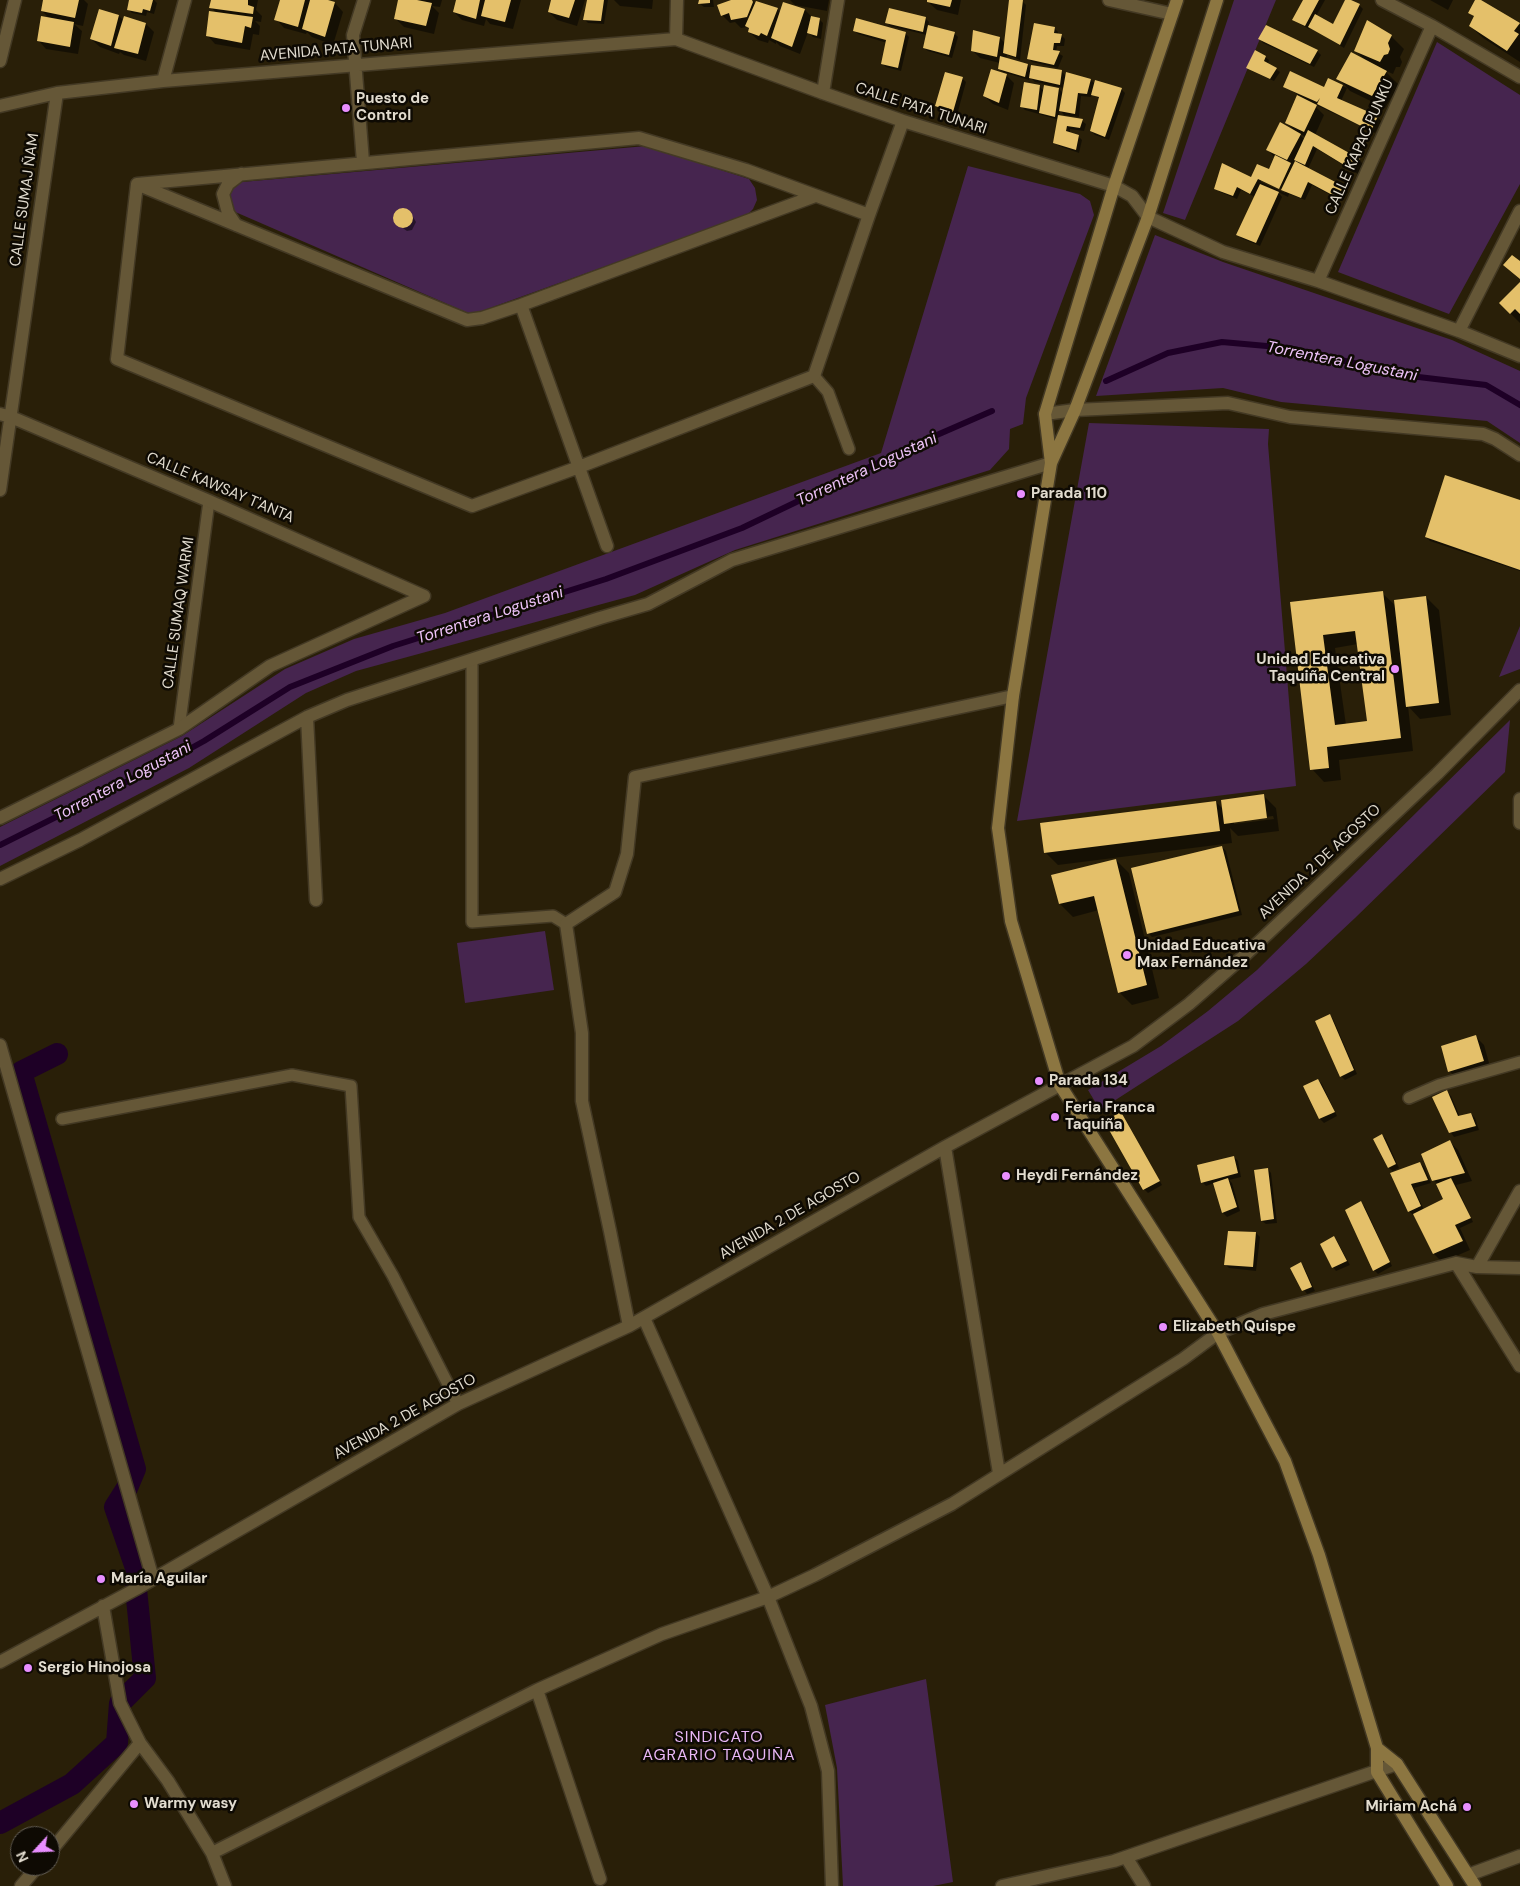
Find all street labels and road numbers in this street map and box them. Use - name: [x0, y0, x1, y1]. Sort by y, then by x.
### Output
- street label: AVENIDA PATA TUNARI: [259, 34, 413, 66]
- street label: CALLE KAPAC PUNKU: [1322, 76, 1398, 218]
- street label: CALLE PATA TUNARI: [853, 79, 989, 139]
- street label: CALLE SUMAJ ÑAM: [7, 132, 43, 268]
- street label: CALLE KAWSAY T'ANTA: [144, 449, 296, 527]
- street label: CALLE SUMAQ WARMI: [159, 536, 199, 690]
- street label: AVENIDA 2 DE AGOSTO: [1255, 801, 1385, 923]
- street label: AVENIDA 2 DE AGOSTO: [716, 1168, 864, 1264]
- street label: AVENIDA 2 DE AGOSTO: [331, 1370, 479, 1464]

